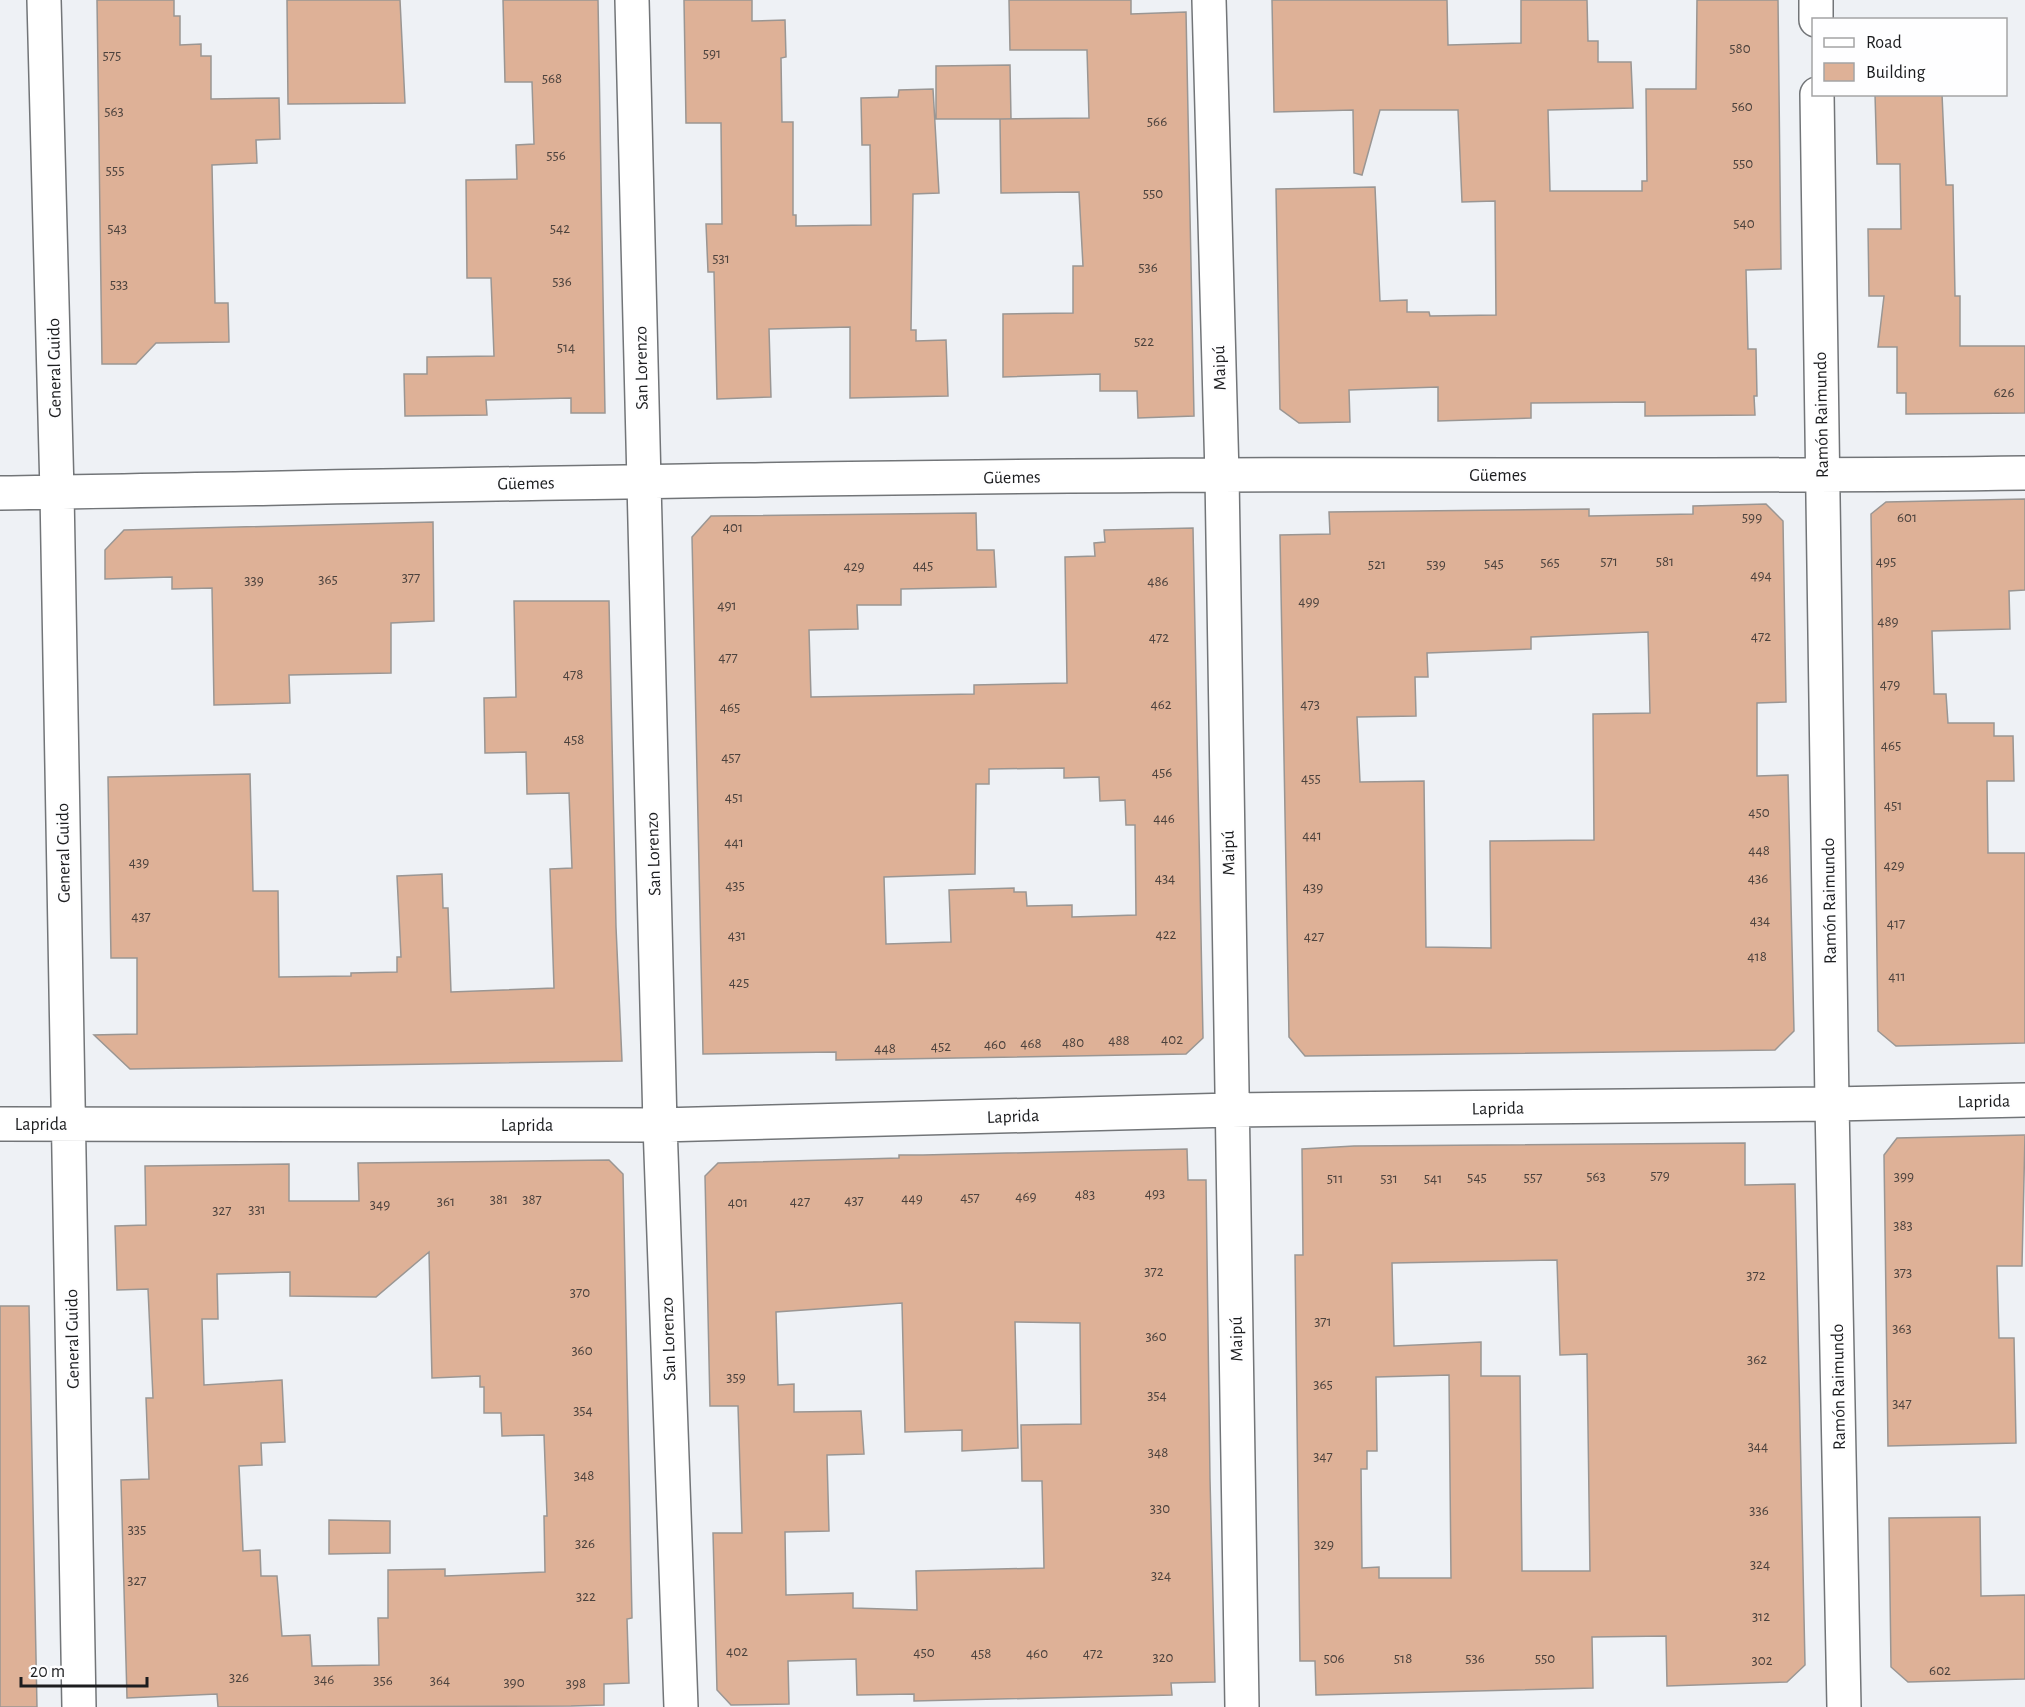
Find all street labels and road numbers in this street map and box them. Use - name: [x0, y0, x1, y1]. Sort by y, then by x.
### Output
- street label: General Guido: [45, 318, 65, 418]
- street label: San Lorenzo: [632, 326, 652, 410]
- street label: Maipú: [1210, 345, 1230, 391]
- street label: Ramón Raimundo: [1812, 352, 1832, 478]
- street label: Güemes: [1469, 467, 1527, 485]
- street label: Güemes: [983, 469, 1041, 487]
- street label: Güemes: [497, 475, 555, 493]
- street label: General Guido: [54, 803, 74, 903]
- street label: San Lorenzo: [644, 812, 664, 896]
- street label: Maipú: [1220, 830, 1238, 876]
- street label: Ramón Raimundo: [1820, 838, 1840, 964]
- street label: Laprida: [1958, 1093, 2010, 1111]
- street label: Laprida: [1472, 1100, 1524, 1118]
- street label: Laprida: [986, 1107, 1040, 1127]
- street label: Laprida: [15, 1116, 67, 1134]
- street label: Laprida: [501, 1117, 553, 1135]
- street label: General Guido: [63, 1289, 83, 1389]
- street label: San Lorenzo: [659, 1297, 679, 1381]
- street label: Maipú: [1228, 1316, 1246, 1362]
- street label: Ramón Raimundo: [1829, 1324, 1849, 1450]

